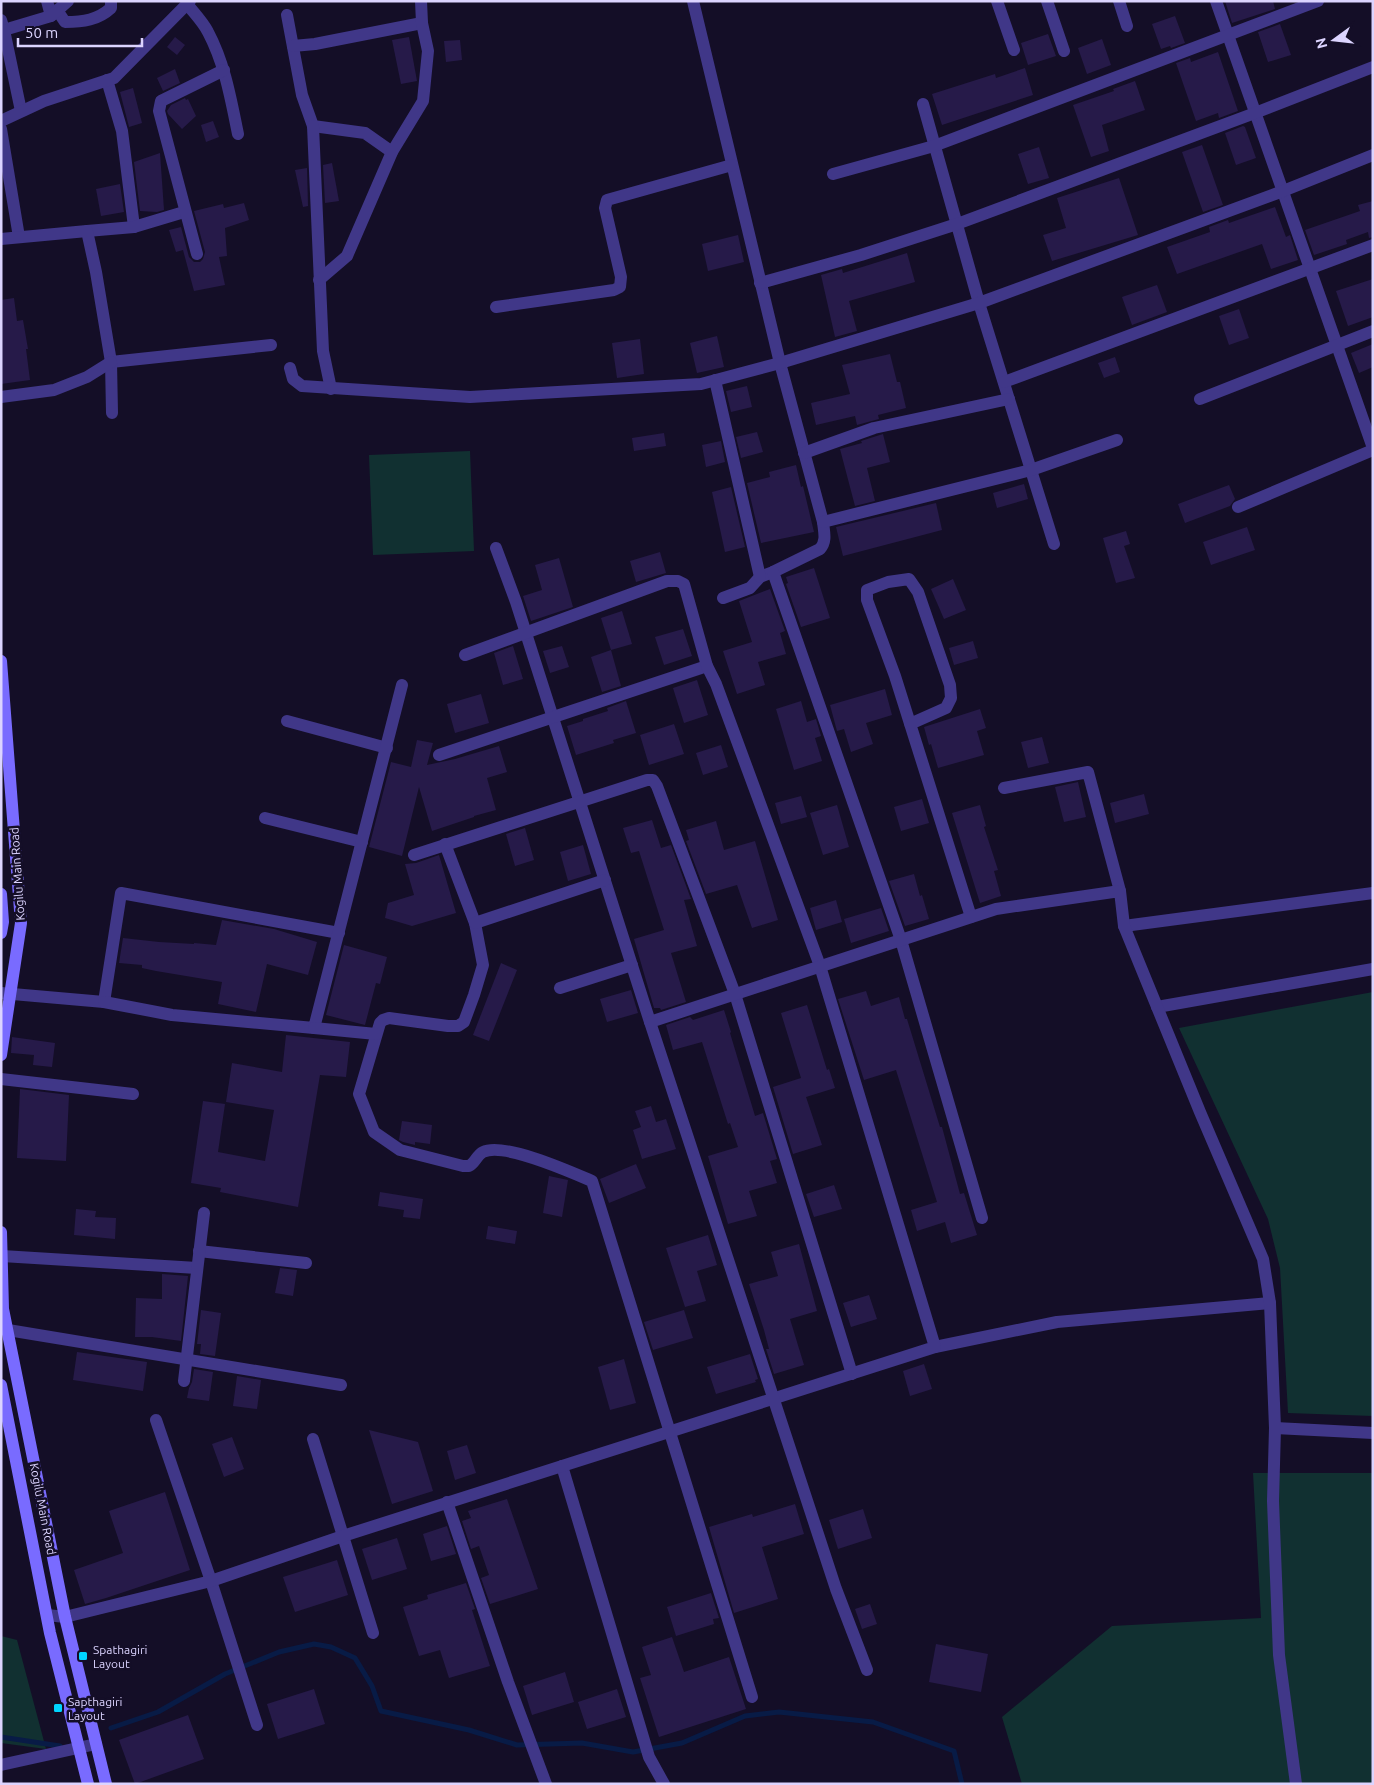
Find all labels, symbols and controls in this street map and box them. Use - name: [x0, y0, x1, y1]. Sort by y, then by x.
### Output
- scale bar: [18, 15, 141, 47]
- north arrow: [1309, 15, 1359, 65]
- text: 50 m: [25, 24, 58, 41]
- text: N: [1312, 36, 1331, 50]
- street label: Kogilu Main Road: [7, 827, 27, 921]
- street label: Kogilu Main Road: [28, 1462, 58, 1556]
- place label: Spathagiri Layout: [93, 1643, 148, 1670]
- marker: Spathagiri Layout: [77, 1650, 89, 1662]
- place label: Sapthagiri Layout: [68, 1695, 123, 1722]
- marker: Sapthagiri Layout: [52, 1702, 64, 1714]

